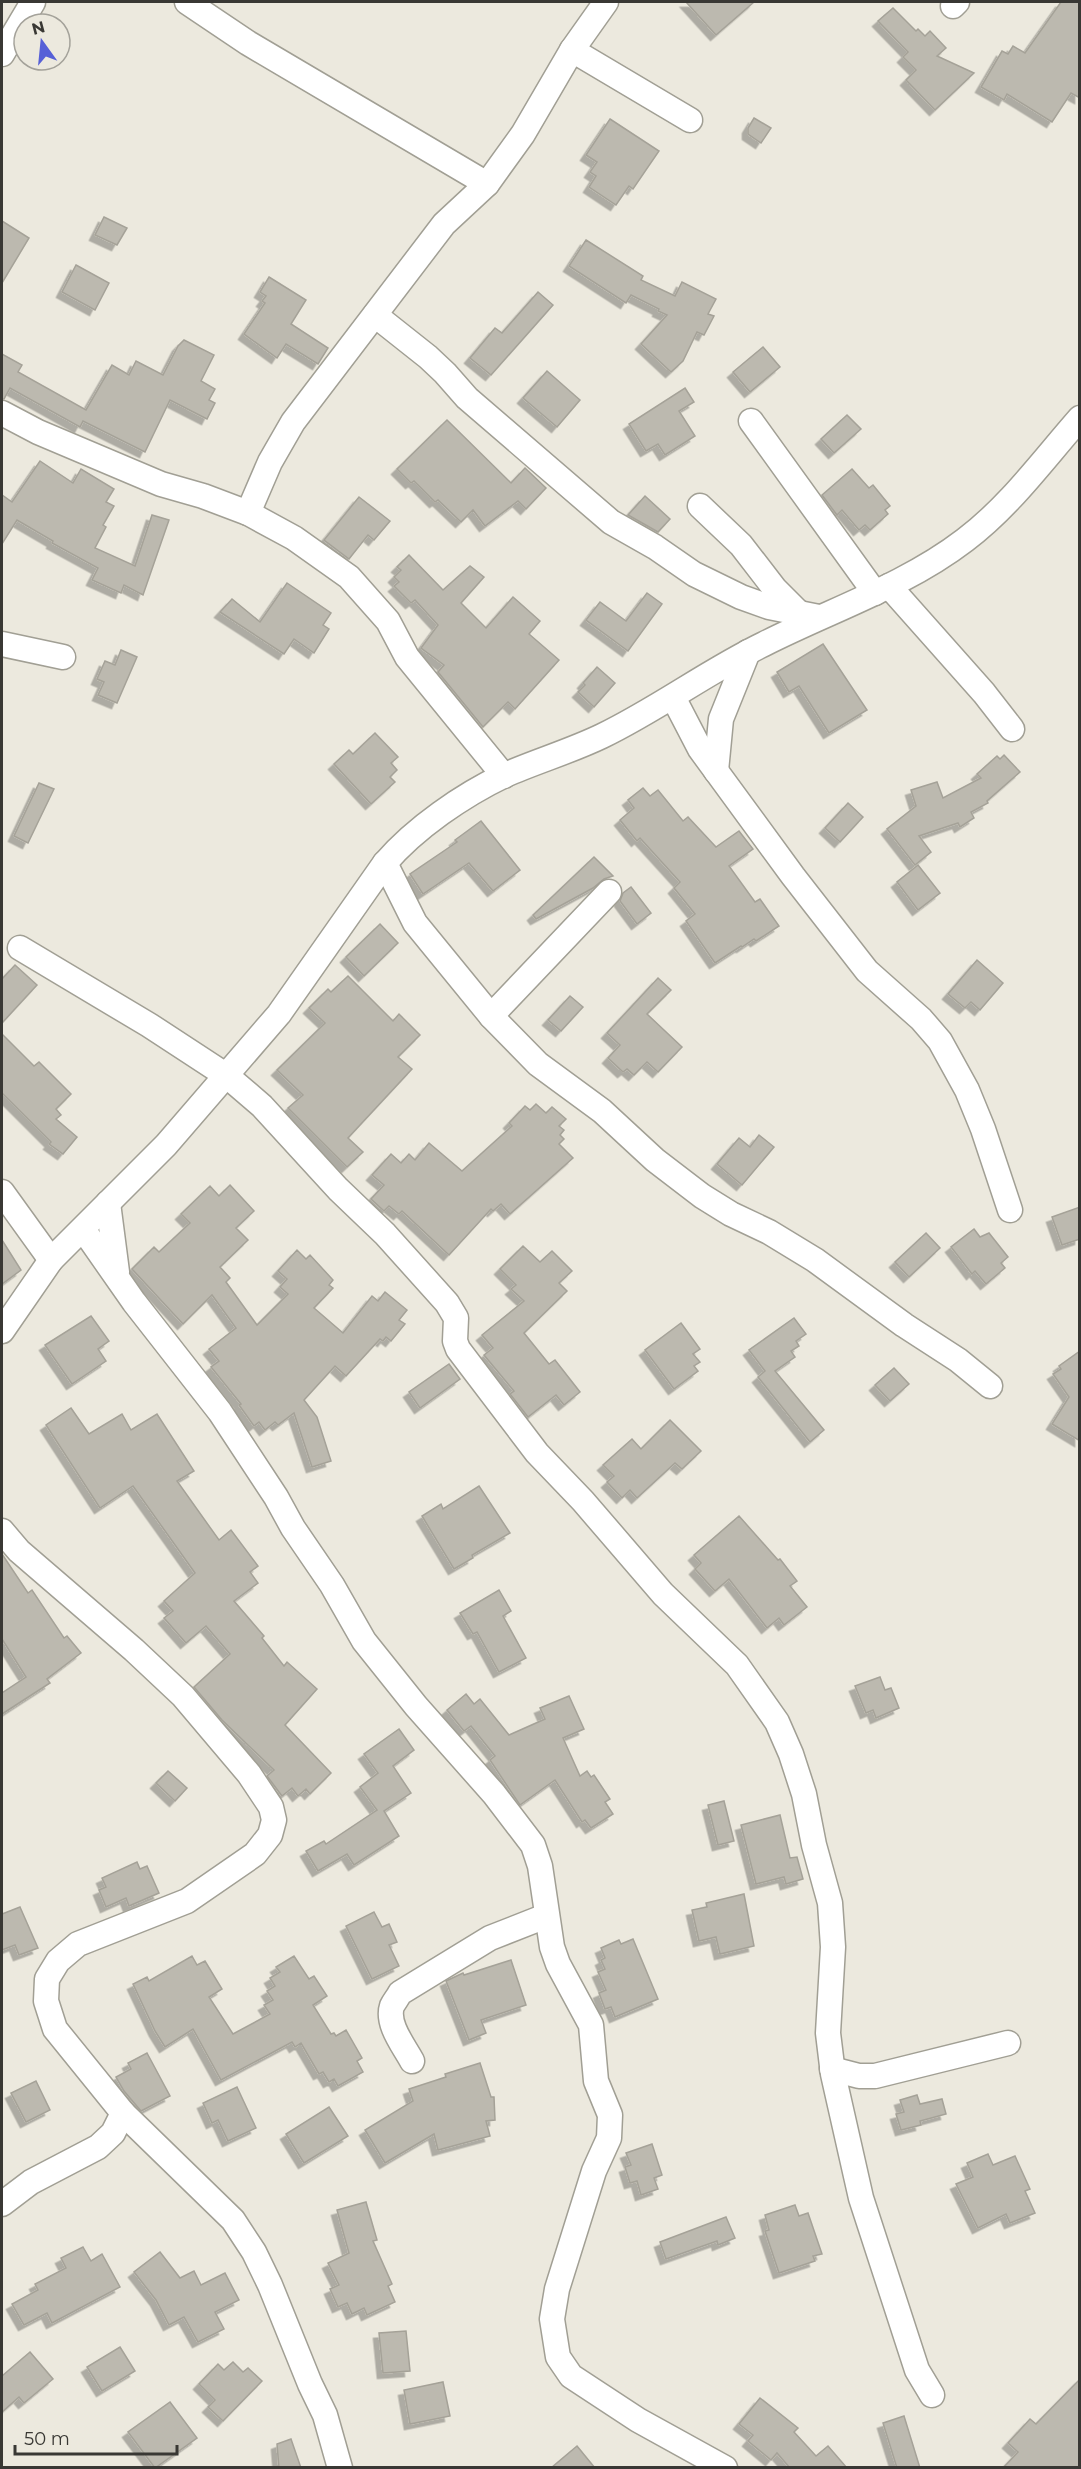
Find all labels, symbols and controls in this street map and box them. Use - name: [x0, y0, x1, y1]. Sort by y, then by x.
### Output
- north arrow: [12, 12, 72, 72]
- text: N: [30, 17, 47, 39]
- scale bar: [15, 2418, 177, 2456]
- text: 50 m: [24, 2428, 70, 2450]

